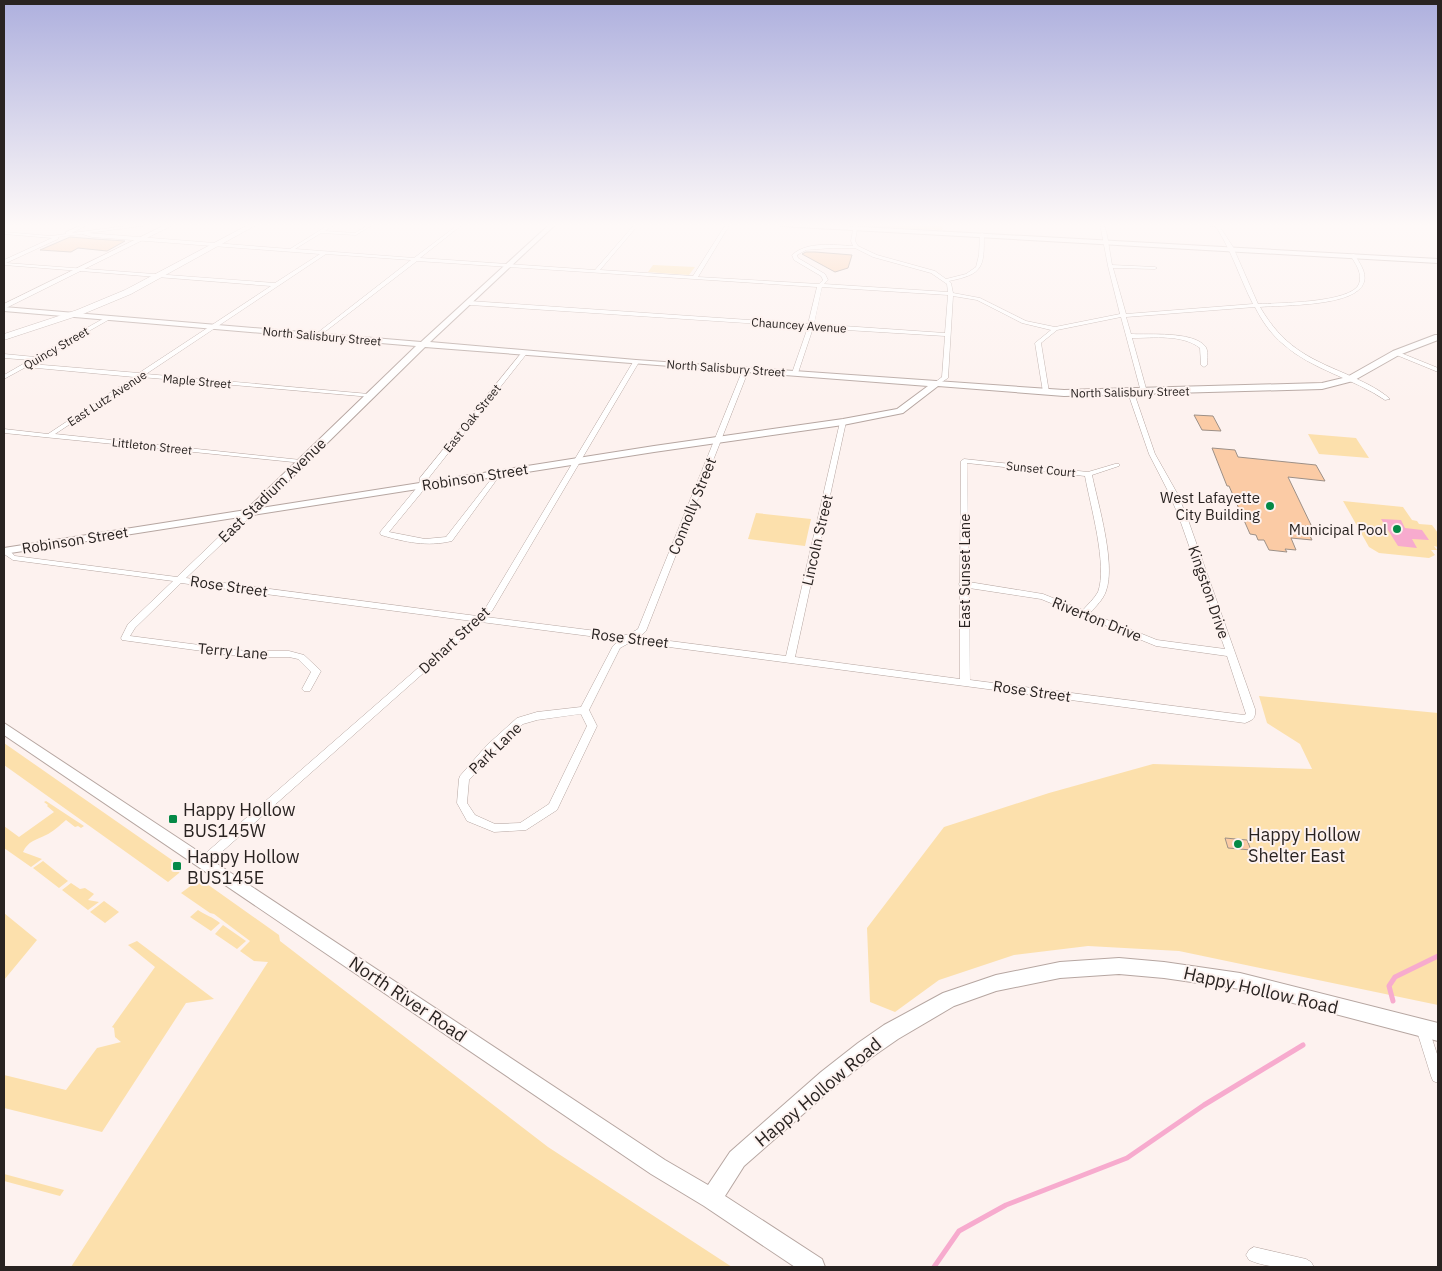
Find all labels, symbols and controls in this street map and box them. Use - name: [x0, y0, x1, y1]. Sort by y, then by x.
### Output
- street label: Chauncey Avenue: [751, 314, 848, 336]
- street label: Quincy Street: [21, 323, 91, 373]
- street label: North Salisbury Street: [262, 323, 382, 349]
- street label: North Salisbury Street: [666, 356, 786, 380]
- street label: East Lutz Avenue: [65, 367, 150, 429]
- street label: Maple Street: [162, 371, 232, 391]
- street label: East Oak Street: [440, 381, 504, 455]
- street label: North Salisbury Street: [1070, 383, 1190, 401]
- street label: Littleton Street: [111, 434, 193, 458]
- street label: East Stadium Avenue: [214, 434, 330, 546]
- street label: Connolly Street: [664, 455, 720, 557]
- street label: Sunset Court: [1006, 458, 1076, 480]
- street label: Robinson Street: [420, 459, 530, 495]
- place label: West Lafayette City Building: [1160, 488, 1260, 524]
- street label: Lincoln Street: [797, 493, 837, 587]
- marker: West Lafayette City Building: [1264, 500, 1276, 512]
- street label: East Sunset Lane: [955, 513, 974, 629]
- place label: Municipal Pool: [1289, 520, 1387, 539]
- street label: Robinson Street: [20, 522, 130, 558]
- marker: Municipal Pool: [1391, 523, 1403, 535]
- street label: Kingston Drive: [1184, 543, 1234, 641]
- street label: Rose Street: [189, 571, 269, 601]
- street label: Riverton Drive: [1049, 592, 1145, 646]
- street label: Dehart Street: [414, 602, 494, 678]
- street label: Rose Street: [590, 624, 670, 652]
- street label: Terry Lane: [197, 638, 269, 664]
- street label: Rose Street: [992, 676, 1072, 706]
- street label: Park Lane: [465, 718, 525, 778]
- place label: Happy Hollow BUS145W: [183, 798, 296, 842]
- marker: Happy Hollow BUS145W: [167, 813, 179, 825]
- place label: Happy Hollow Shelter East: [1248, 823, 1361, 867]
- marker: Happy Hollow Shelter East: [1232, 838, 1244, 850]
- place label: Happy Hollow BUS145E: [187, 845, 300, 889]
- marker: Happy Hollow BUS145E: [171, 860, 183, 872]
- street label: North River Road: [345, 951, 471, 1047]
- street label: Happy Hollow Road: [1181, 961, 1341, 1019]
- street label: Happy Hollow Road: [750, 1032, 886, 1152]

